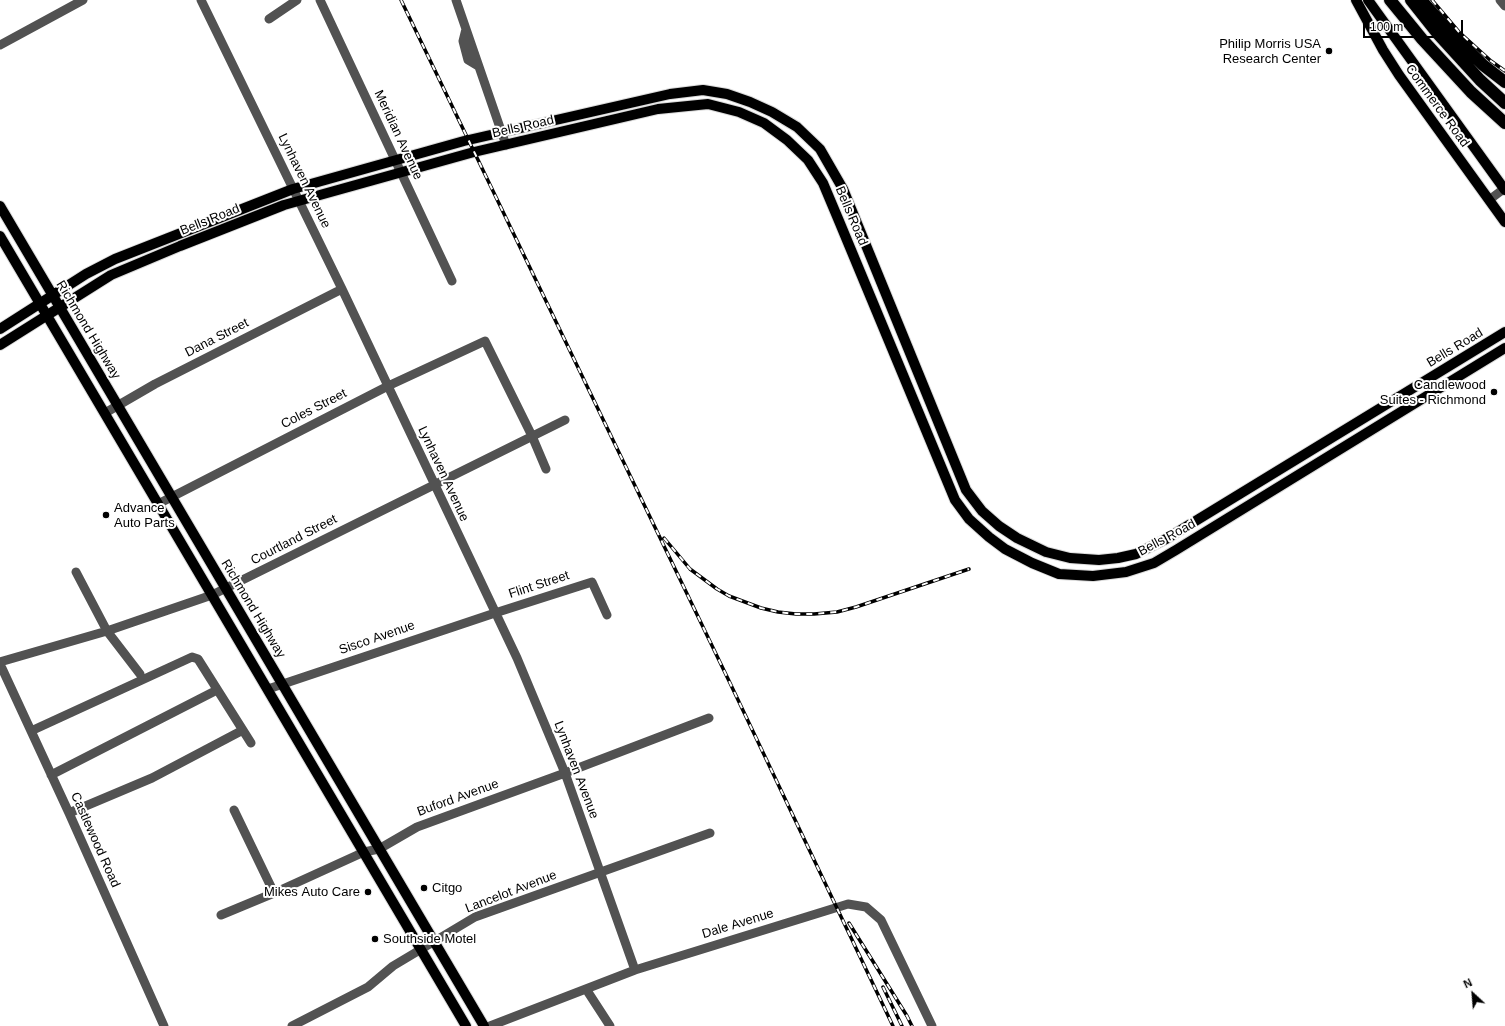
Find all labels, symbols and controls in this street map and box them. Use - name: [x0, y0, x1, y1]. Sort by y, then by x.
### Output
- scale bar: [1365, 12, 1465, 38]
- text: 100 m: [1370, 20, 1403, 34]
- place label: Philip Morris USA Research Center: [1219, 36, 1321, 67]
- marker: Philip Morris USA Research Center: [1324, 46, 1334, 56]
- street label: Commerce Road: [1402, 62, 1472, 150]
- street label: Meridian Avenue: [370, 88, 426, 182]
- street label: Bells Road: [491, 112, 555, 142]
- street label: Lynhaven Avenue: [274, 131, 334, 231]
- street label: Bells Road: [832, 184, 870, 248]
- street label: Bells Road: [178, 201, 242, 239]
- street label: Richmond Highway: [52, 278, 124, 382]
- street label: Dana Street: [183, 315, 251, 361]
- street label: Bells Road: [1424, 325, 1486, 371]
- place label: Candlewood Suites - Richmond: [1380, 377, 1486, 408]
- street label: Coles Street: [279, 386, 349, 432]
- marker: Candlewood Suites - Richmond: [1489, 387, 1499, 397]
- street label: Lynhaven Avenue: [414, 424, 472, 524]
- place label: Advance Auto Parts: [114, 500, 175, 531]
- marker: Advance Auto Parts: [101, 510, 111, 520]
- street label: Courtland Street: [248, 512, 340, 568]
- street label: Bells Road: [1136, 516, 1198, 560]
- street label: Richmond Highway: [217, 557, 289, 661]
- street label: Flint Street: [507, 568, 571, 602]
- street label: Sisco Avenue: [337, 618, 417, 658]
- street label: Lynhaven Avenue: [550, 719, 602, 821]
- street label: Buford Avenue: [415, 776, 501, 820]
- street label: Castlewood Road: [67, 790, 123, 890]
- street label: Lancelot Avenue: [463, 867, 559, 917]
- place label: Citgo: [432, 880, 462, 896]
- marker: Citgo: [419, 883, 429, 893]
- place label: Mikes Auto Care: [264, 884, 360, 900]
- marker: Mikes Auto Care: [363, 887, 373, 897]
- street label: Dale Avenue: [700, 906, 776, 942]
- place label: Southside Motel: [383, 931, 476, 947]
- marker: Southside Motel: [370, 934, 380, 944]
- north arrow: [1453, 974, 1493, 1014]
- text: N: [1462, 976, 1474, 990]

